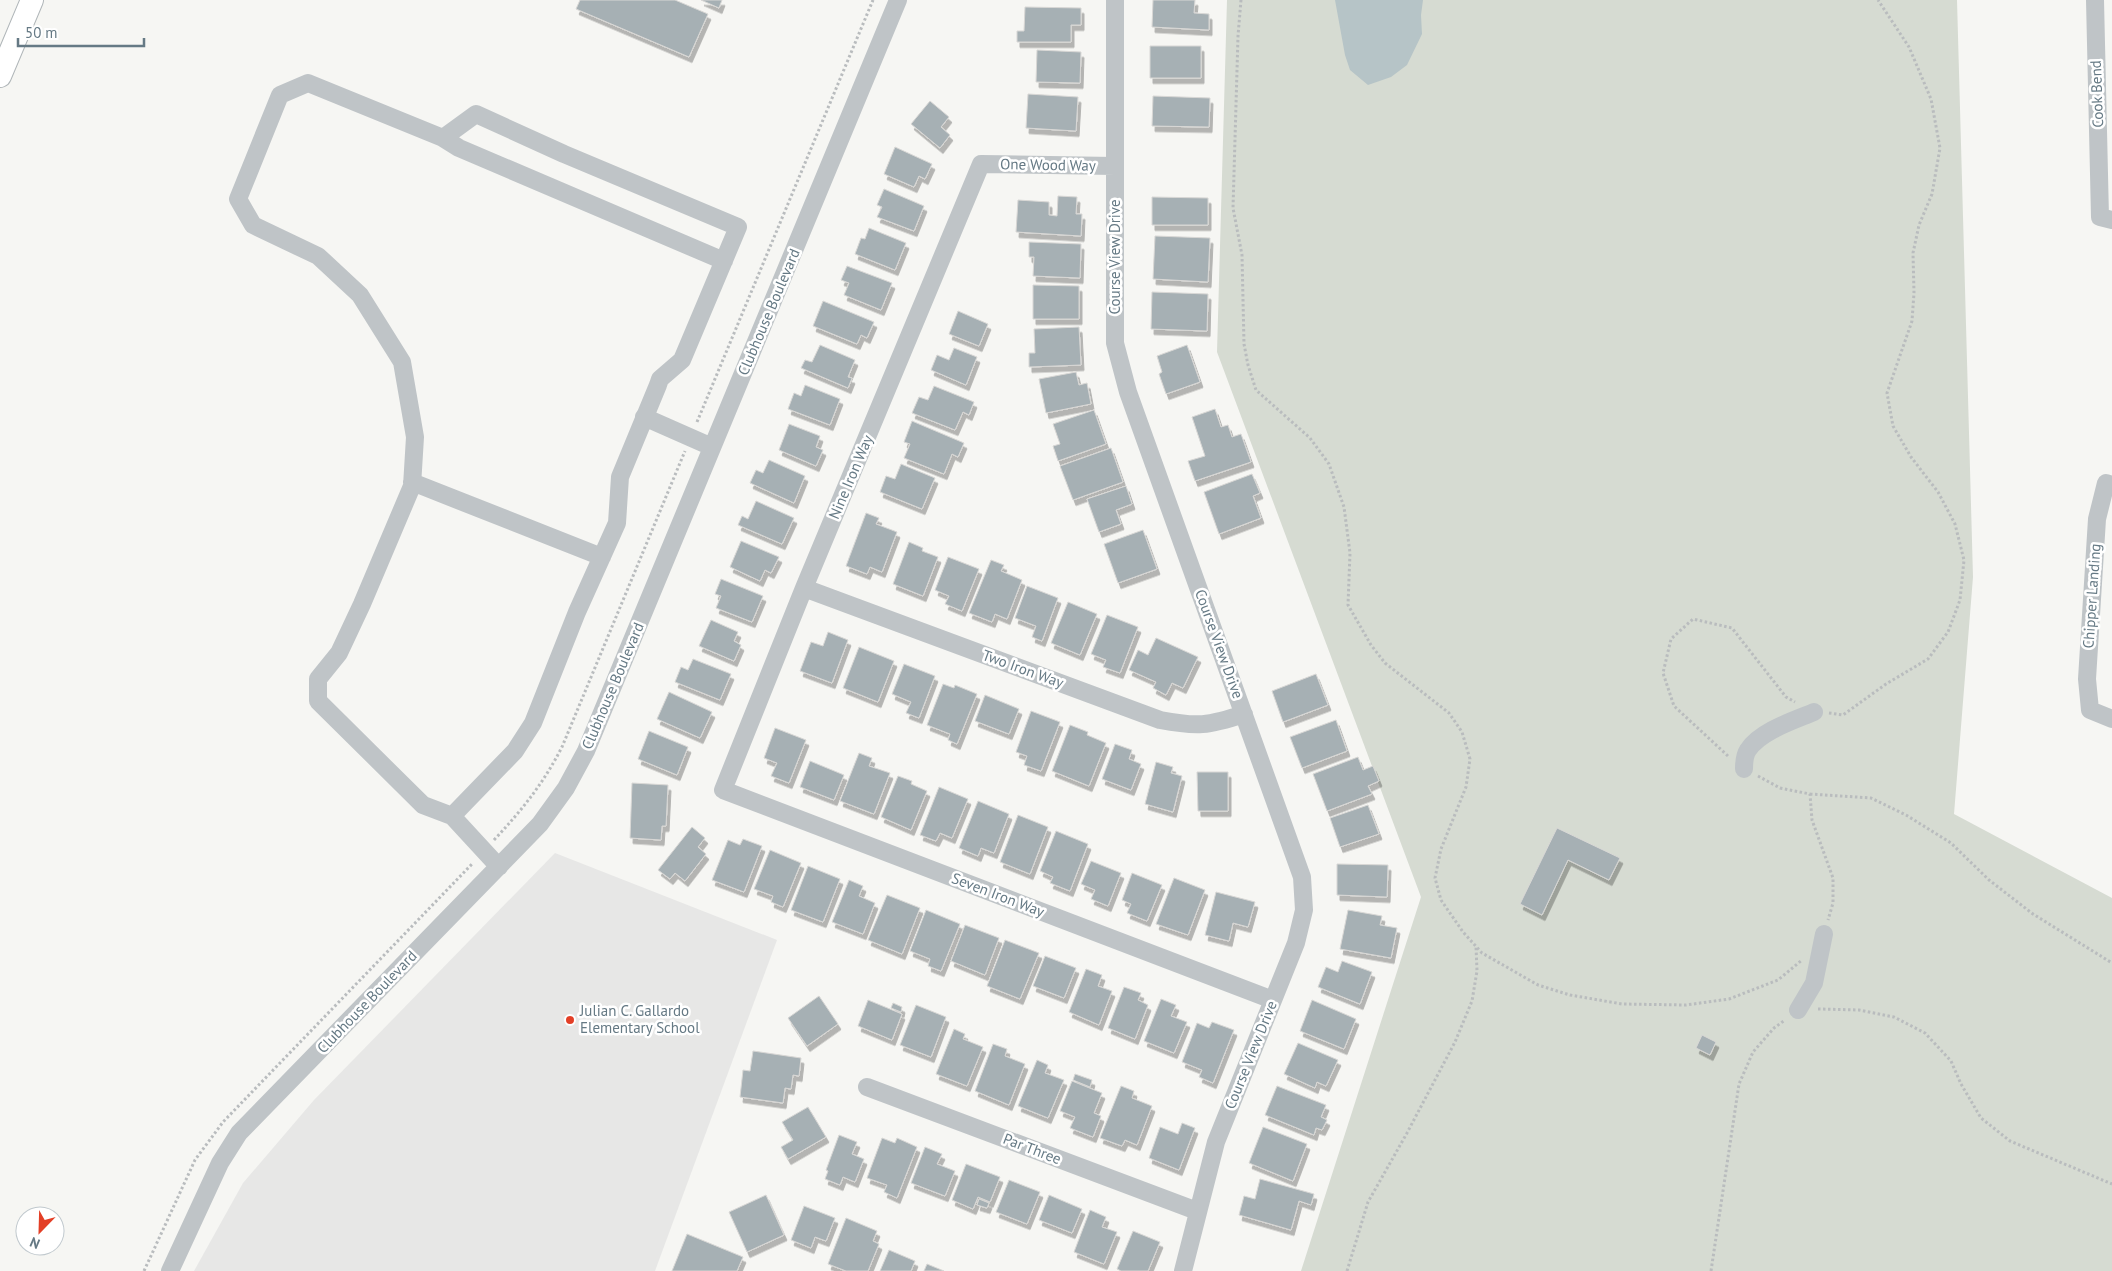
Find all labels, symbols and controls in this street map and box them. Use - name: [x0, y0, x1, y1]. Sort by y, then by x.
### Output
- scale bar: [18, 15, 144, 47]
- text: 50 m: [25, 23, 58, 42]
- street label: Cook Bend: [2086, 60, 2107, 128]
- street label: One Wood Way: [1000, 154, 1096, 175]
- street label: Course View Drive: [1105, 199, 1124, 315]
- street label: Clubhouse Boulevard: [733, 246, 804, 378]
- street label: Nine Iron Way: [824, 432, 877, 522]
- street label: Chipper Landing: [2078, 543, 2105, 649]
- street label: Course View Drive: [1191, 587, 1248, 701]
- street label: Clubhouse Boulevard: [577, 620, 648, 752]
- street label: Two Iron Way: [980, 645, 1066, 692]
- street label: Seven Iron Way: [949, 868, 1047, 921]
- street label: Clubhouse Boulevard: [313, 946, 421, 1057]
- street label: Course View Drive: [1220, 998, 1281, 1112]
- place label: Julian C. Gallardo Elementary School: [579, 1001, 700, 1037]
- marker: Julian C. Gallardo Elementary School: [564, 1014, 576, 1026]
- street label: Par Three: [1000, 1129, 1064, 1168]
- north arrow: [15, 1206, 65, 1256]
- text: N: [27, 1233, 43, 1253]

